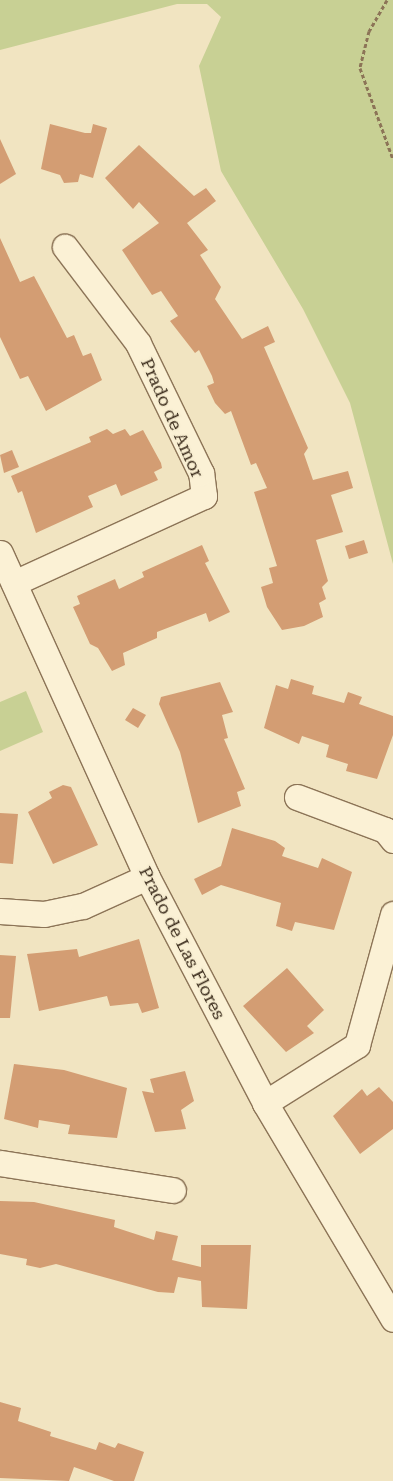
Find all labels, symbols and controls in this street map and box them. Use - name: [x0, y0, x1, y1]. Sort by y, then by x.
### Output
- street label: Prado de Amor: [136, 355, 208, 481]
- street label: Prado de Las Flores: [134, 863, 230, 1023]

